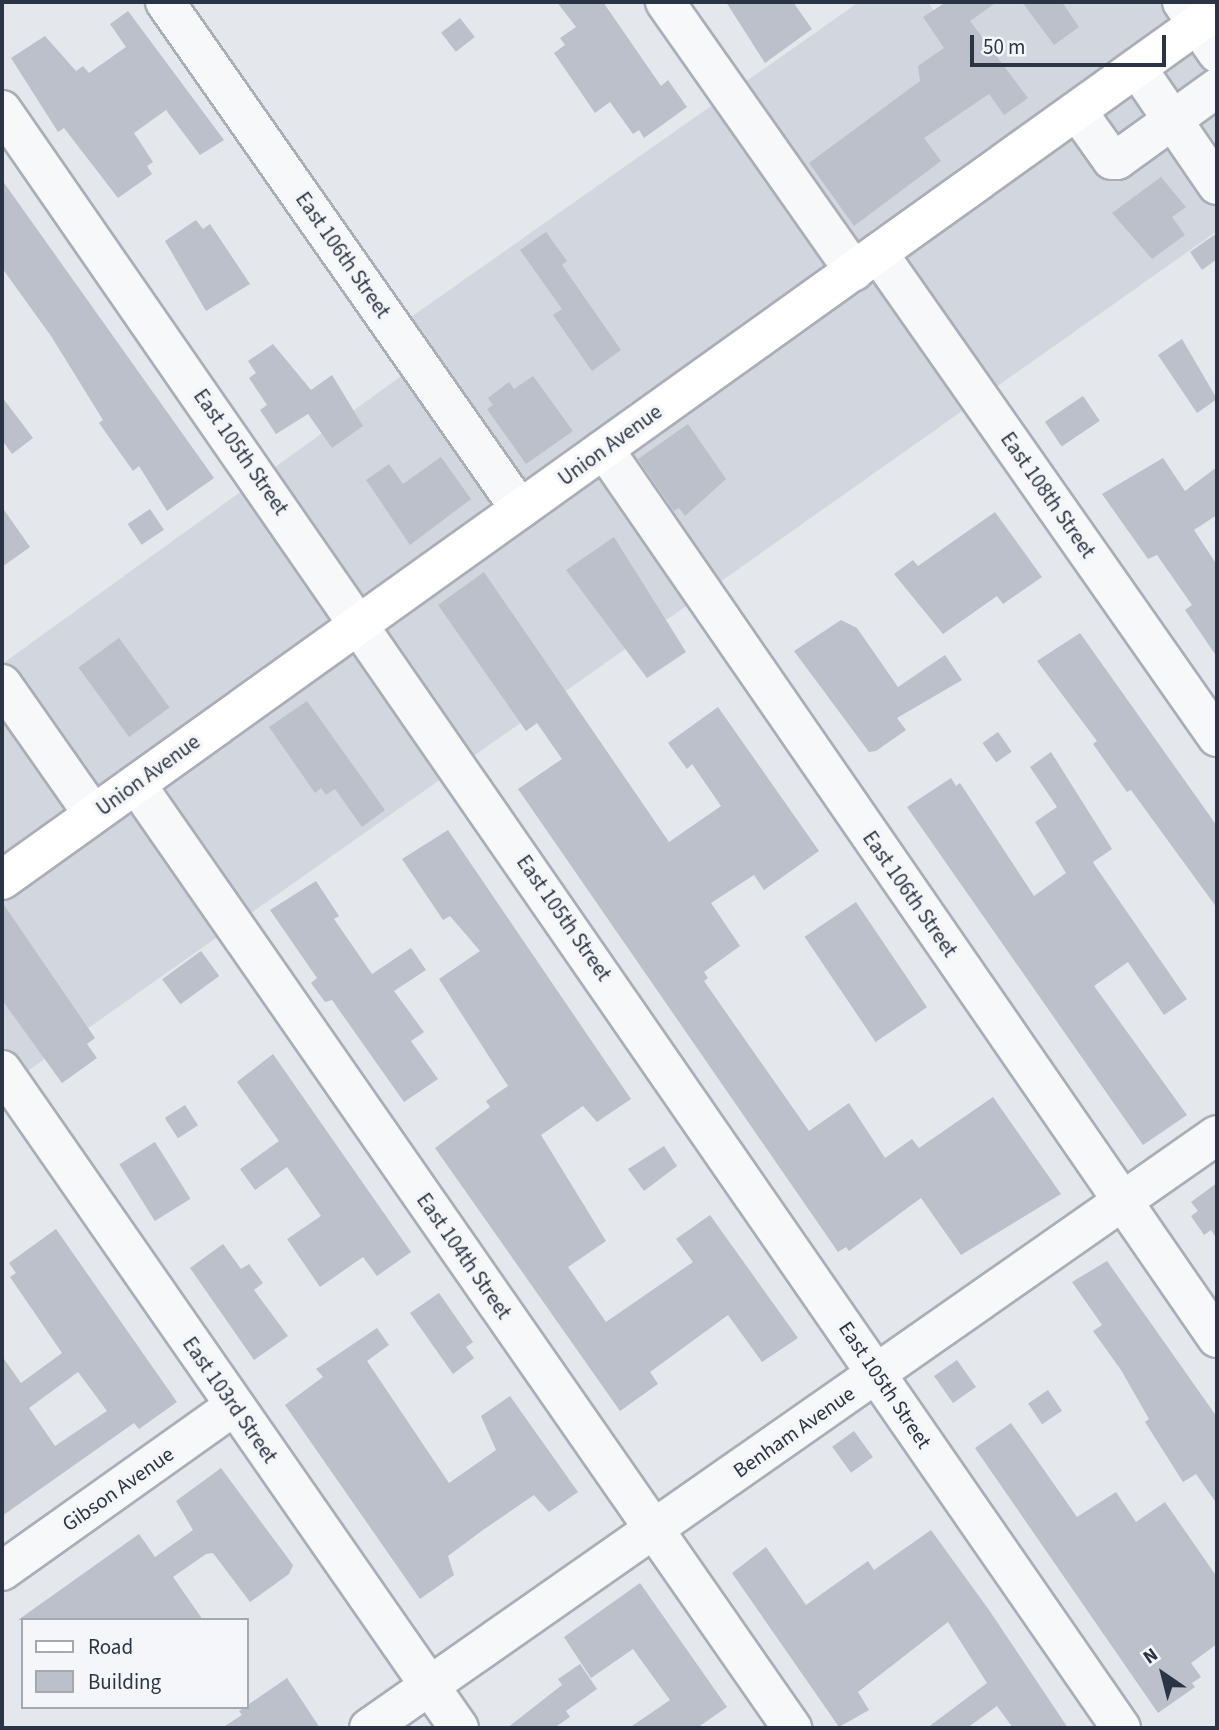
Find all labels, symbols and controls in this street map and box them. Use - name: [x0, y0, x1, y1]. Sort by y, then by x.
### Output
- scale bar: [974, 21, 1170, 65]
- text: 50 m: [983, 32, 1025, 62]
- street label: East 106th Street: [290, 187, 396, 323]
- street label: East 105th Street: [188, 384, 294, 520]
- street label: Union Avenue: [553, 399, 667, 491]
- street label: East 108th Street: [995, 427, 1101, 563]
- street label: Union Avenue: [91, 729, 205, 821]
- street label: East 106th Street: [857, 826, 963, 962]
- street label: East 105th Street: [511, 850, 617, 986]
- street label: East 104th Street: [411, 1188, 517, 1324]
- street label: East 105th Street: [833, 1317, 937, 1453]
- street label: East 103rd Street: [177, 1332, 283, 1468]
- street label: Benham Avenue: [728, 1381, 860, 1483]
- street label: Gibson Avenue: [57, 1441, 179, 1537]
- legend: [21, 1618, 248, 1709]
- text: Road: [88, 1632, 133, 1662]
- north arrow: [1128, 1639, 1198, 1709]
- text: N: [1138, 1642, 1164, 1671]
- text: Building: [88, 1667, 161, 1697]

